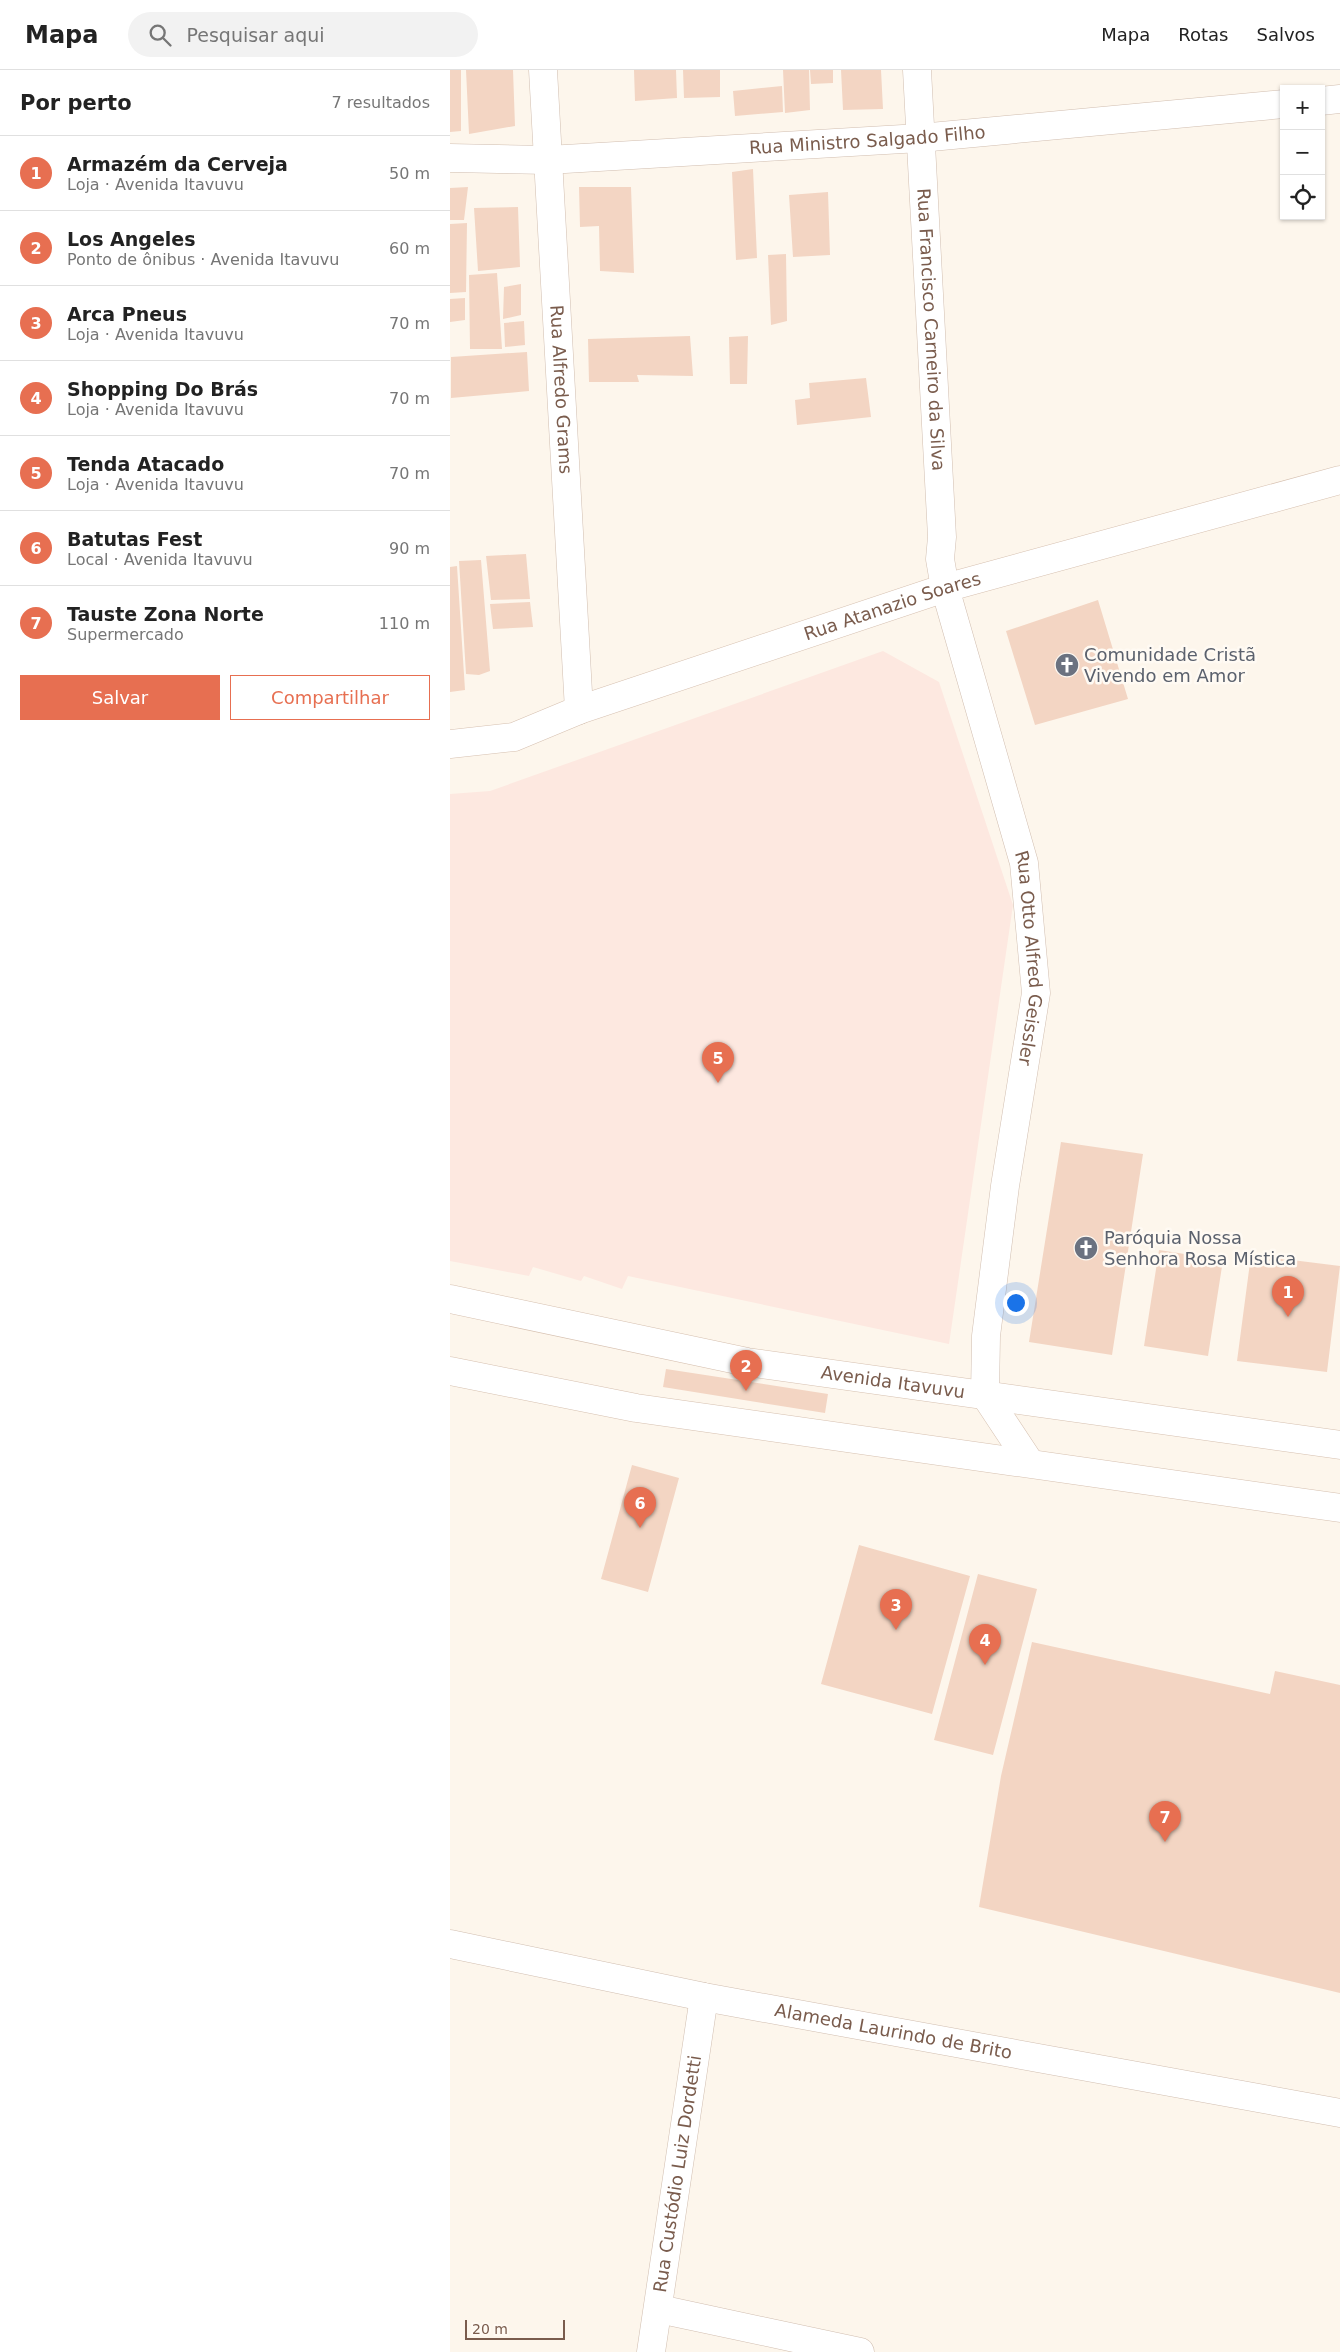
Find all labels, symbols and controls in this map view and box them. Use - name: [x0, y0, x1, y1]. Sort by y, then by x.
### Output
- search box: [128, 12, 478, 57]
- text: Mapa: [25, 21, 98, 49]
- icon: search: [146, 21, 174, 49]
- text: Pesquisar aqui: [186, 24, 325, 46]
- text: Mapa: [1101, 24, 1150, 45]
- text: Rotas: [1178, 24, 1229, 45]
- text: Salvos: [1257, 24, 1315, 45]
- map controls: [1280, 85, 1325, 220]
- button: +: [1280, 85, 1325, 130]
- text: Por perto: [20, 91, 132, 115]
- text: 7 resultados: [331, 93, 430, 112]
- street label: Rua Ministro Salgado Filho: [749, 121, 986, 158]
- button: −: [1280, 130, 1325, 175]
- text: Armazém da Cerveja: [67, 153, 288, 175]
- text: 1: [30, 164, 42, 183]
- text: 50 m: [389, 164, 430, 183]
- text: Loja · Avenida Itavuvu: [67, 175, 244, 194]
- button: locate: [1280, 175, 1325, 220]
- street label: Rua Francisco Carneiro da Silva: [913, 188, 949, 472]
- text: Los Angeles: [67, 228, 196, 250]
- text: 2: [30, 239, 42, 258]
- text: 60 m: [389, 239, 430, 258]
- text: Ponto de ônibus · Avenida Itavuvu: [67, 250, 339, 269]
- text: Arca Pneus: [67, 303, 187, 325]
- street label: Rua Alfredo Grams: [546, 304, 577, 475]
- text: 3: [30, 314, 42, 333]
- text: 70 m: [389, 314, 430, 333]
- text: Loja · Avenida Itavuvu: [67, 325, 244, 344]
- text: Shopping Do Brás: [67, 378, 258, 400]
- text: 4: [30, 389, 42, 408]
- text: 70 m: [389, 389, 430, 408]
- text: Loja · Avenida Itavuvu: [67, 400, 244, 419]
- text: Tenda Atacado: [67, 453, 224, 475]
- text: 5: [30, 464, 42, 483]
- text: 70 m: [389, 464, 430, 483]
- text: Loja · Avenida Itavuvu: [67, 475, 244, 494]
- text: Batutas Fest: [67, 528, 202, 550]
- text: 6: [30, 539, 42, 558]
- text: 90 m: [389, 539, 430, 558]
- text: Local · Avenida Itavuvu: [67, 550, 253, 569]
- street label: Rua Atanazio Soares: [801, 568, 983, 644]
- text: Tauste Zona Norte: [67, 603, 264, 625]
- text: 7: [30, 614, 42, 633]
- text: 110 m: [379, 614, 430, 633]
- text: Supermercado: [67, 625, 184, 644]
- place label: Comunidade Cristã Vivendo em Amor: [1084, 644, 1256, 686]
- church icon: Comunidade Cristã Vivendo em Amor: [1054, 652, 1080, 678]
- button: Salvar: [20, 675, 220, 720]
- button: Compartilhar: [230, 675, 430, 720]
- street label: Rua Otto Alfred Geissler: [1011, 848, 1047, 1068]
- pin: 5: [702, 1042, 734, 1083]
- place label: Paróquia Nossa Senhora Rosa Mística: [1104, 1227, 1296, 1269]
- church icon: Paróquia Nossa Senhora Rosa Mística: [1073, 1235, 1099, 1261]
- pin: 1: [1272, 1276, 1304, 1317]
- your location: [1003, 1290, 1029, 1316]
- pin: 2: [730, 1350, 762, 1391]
- street label: Avenida Itavuvu: [820, 1361, 966, 1402]
- pin: 6: [624, 1487, 656, 1528]
- pin: 3: [880, 1589, 912, 1630]
- pin: 4: [969, 1624, 1001, 1665]
- pin: 7: [1149, 1801, 1181, 1842]
- street label: Alameda Laurindo de Brito: [773, 1999, 1014, 2063]
- street label: Rua Custódio Luiz Dordetti: [649, 2054, 705, 2294]
- scale bar: [465, 2317, 565, 2340]
- text: 20 m: [472, 2321, 508, 2337]

